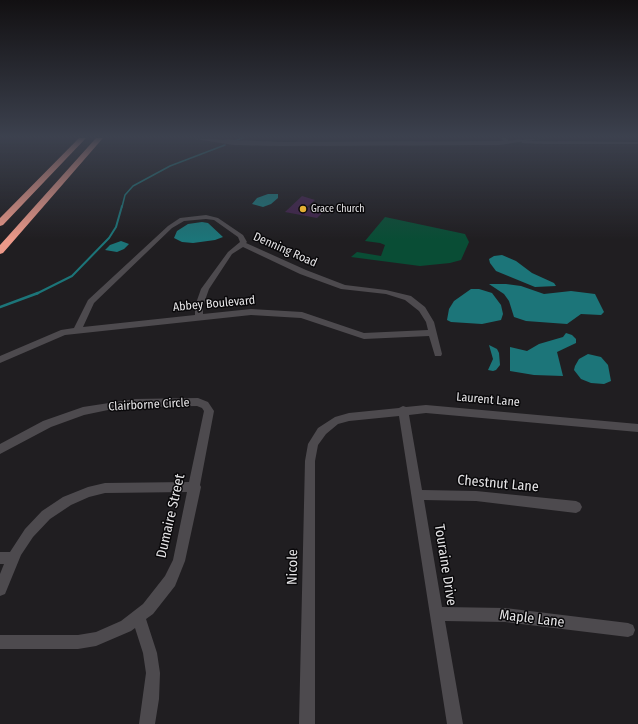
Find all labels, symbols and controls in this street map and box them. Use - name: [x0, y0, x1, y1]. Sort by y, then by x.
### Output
- place label: Grace Church: [311, 203, 364, 215]
- marker: Grace Church: [298, 204, 308, 214]
- street label: Denning Road: [251, 230, 319, 270]
- street label: Abbey Boulevard: [172, 293, 256, 315]
- street label: Laurent Lane: [456, 390, 520, 410]
- street label: Clairborne Circle: [108, 396, 190, 414]
- street label: Dumaire Street: [153, 472, 189, 560]
- street label: Chestnut Lane: [457, 472, 539, 496]
- street label: Touraine Drive: [430, 523, 460, 607]
- street label: Nicole: [284, 549, 302, 585]
- street label: Maple Lane: [499, 607, 565, 631]

